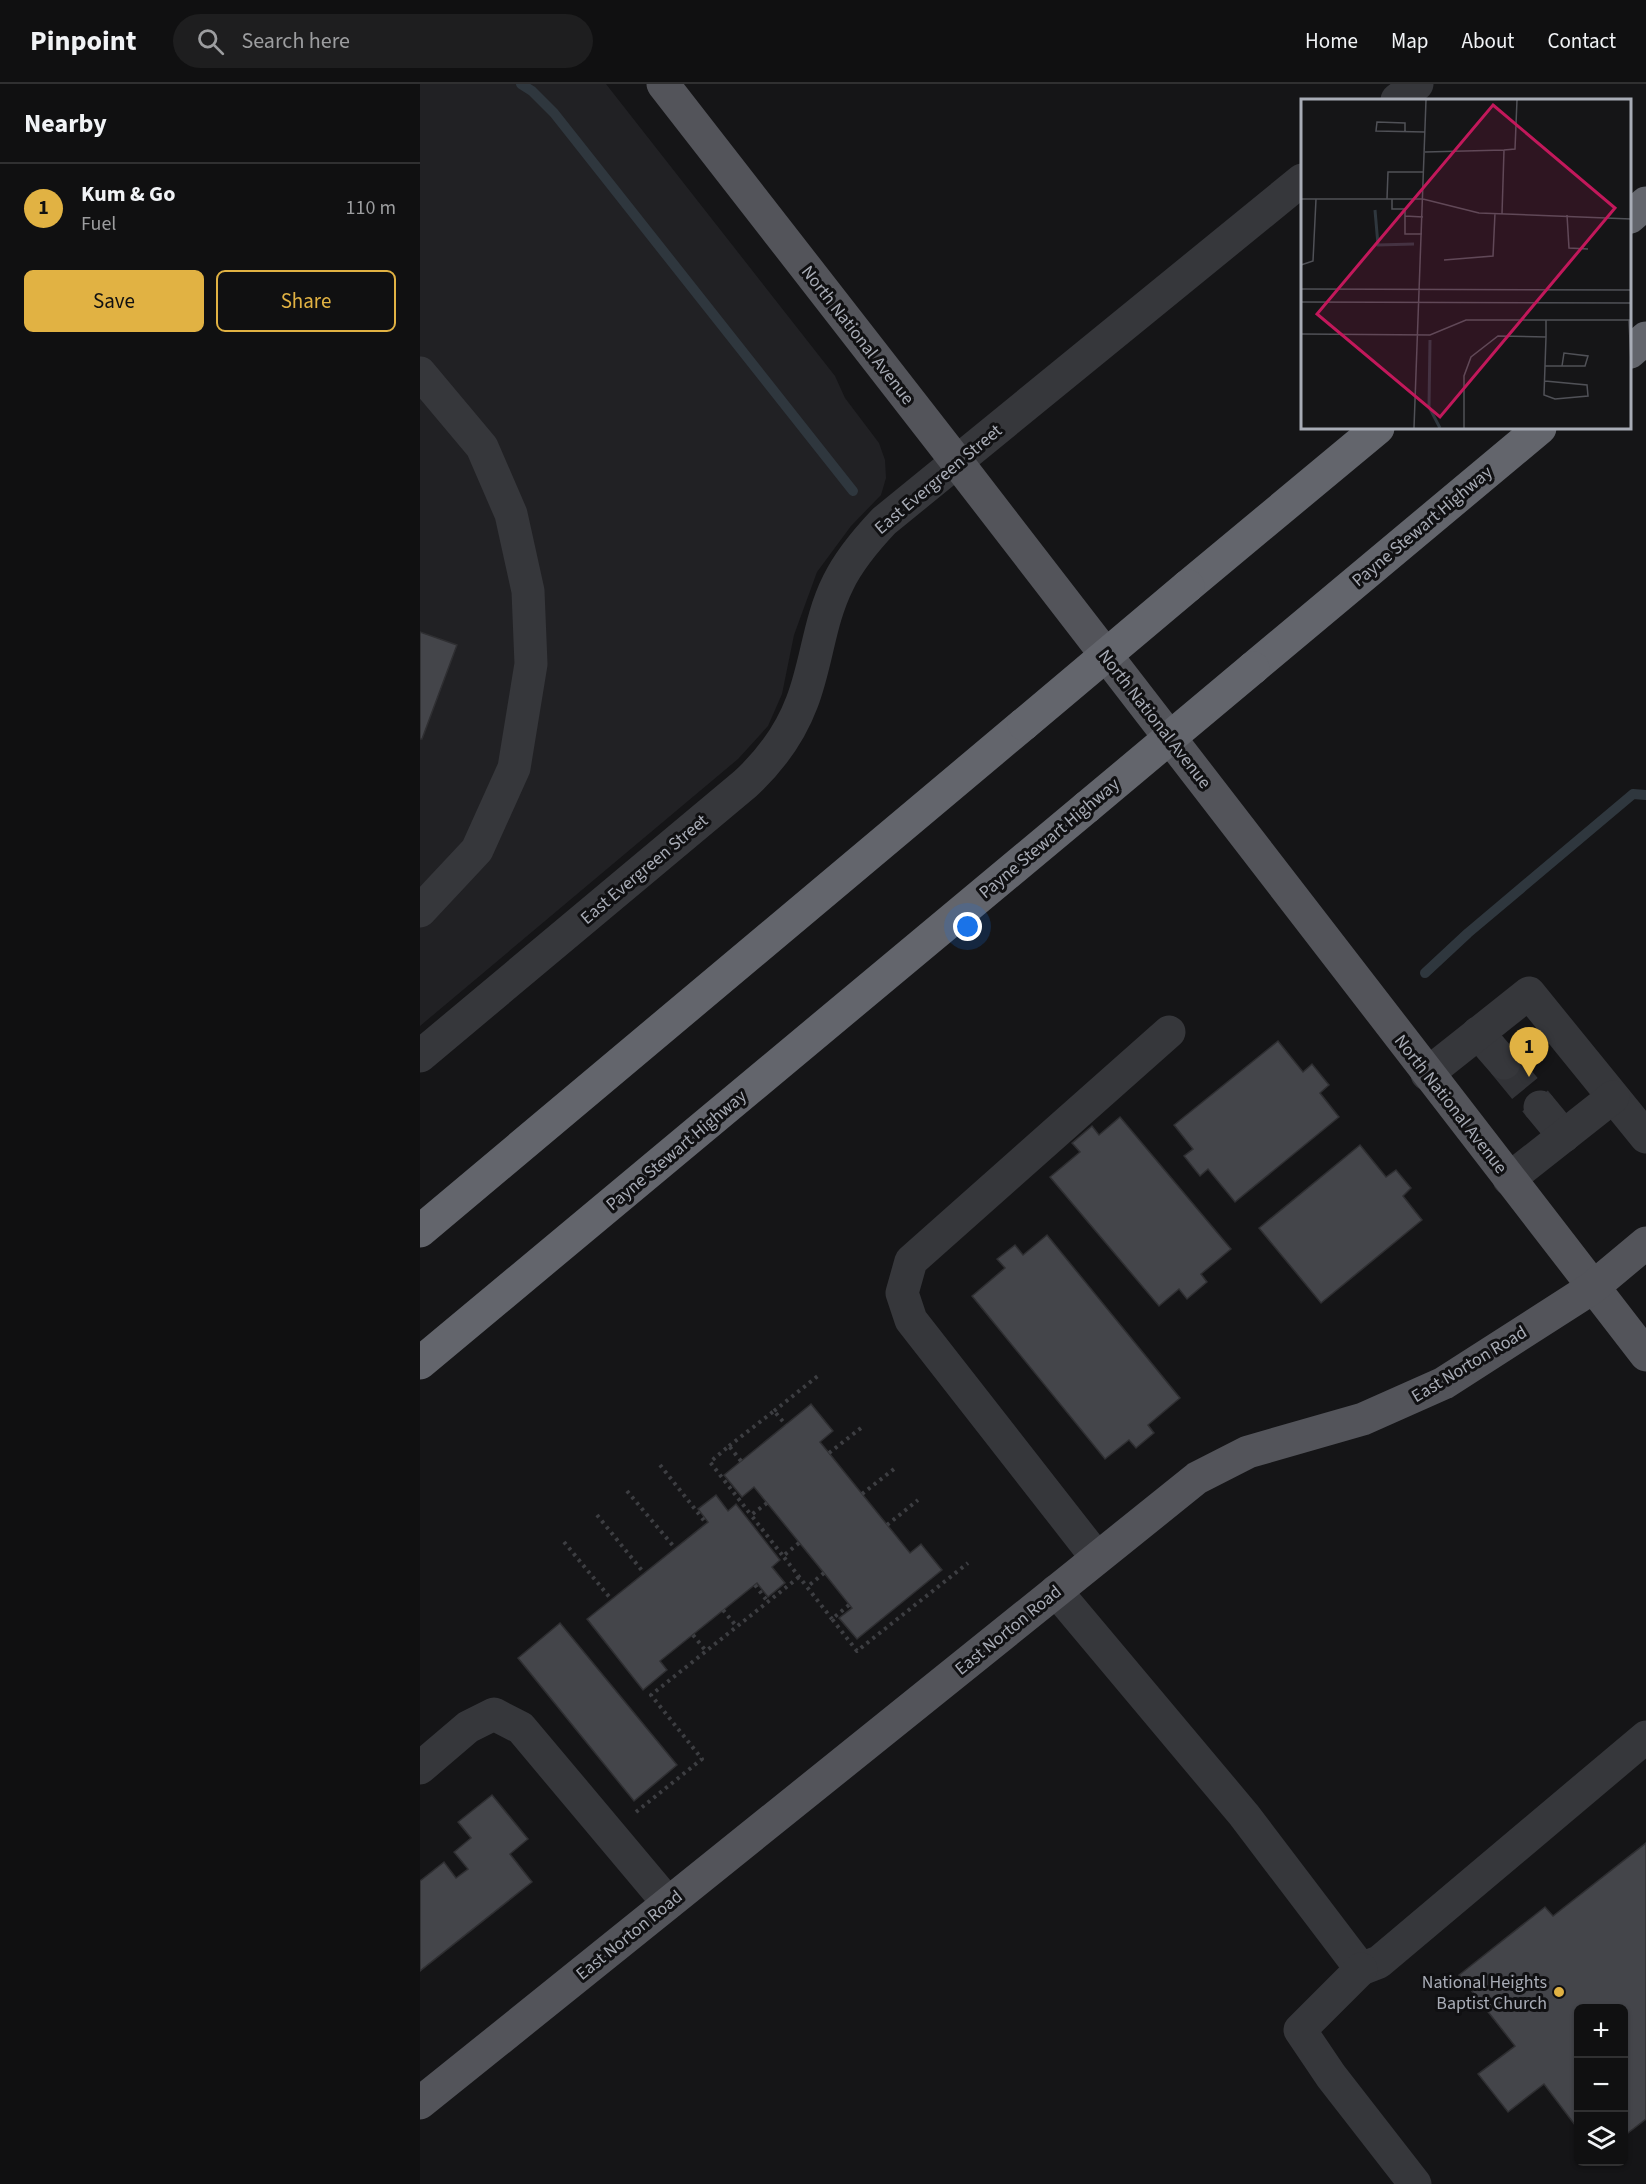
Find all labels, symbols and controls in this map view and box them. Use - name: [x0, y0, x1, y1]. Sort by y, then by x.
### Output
- search box: [173, 14, 593, 68]
- text: Pinpoint: [30, 21, 137, 61]
- icon: search: [194, 25, 227, 58]
- text: Search here: [242, 25, 350, 57]
- text: Home: [1305, 26, 1358, 56]
- text: Map: [1391, 26, 1429, 56]
- text: About: [1462, 26, 1514, 56]
- text: Contact: [1547, 26, 1616, 56]
- inset map: [1301, 99, 1631, 429]
- text: Nearby: [24, 105, 107, 142]
- text: Kum & Go: [81, 178, 175, 210]
- text: 1: [38, 194, 49, 222]
- text: 110 m: [346, 194, 396, 222]
- text: Fuel: [81, 210, 116, 238]
- street label: North National Avenue: [795, 260, 920, 410]
- button: Save: [24, 270, 204, 332]
- button: Share: [216, 270, 396, 332]
- street label: East Evergreen Street: [869, 419, 1007, 540]
- street label: Payne Stewart Highway: [1347, 460, 1498, 593]
- street label: North National Avenue: [1092, 644, 1217, 794]
- street label: Payne Stewart Highway: [974, 772, 1125, 905]
- street label: East Evergreen Street: [575, 809, 713, 930]
- your location: [953, 912, 982, 941]
- pin: 1: [1510, 1028, 1548, 1077]
- street label: North National Avenue: [1388, 1029, 1513, 1179]
- street label: Payne Stewart Highway: [601, 1084, 752, 1217]
- street label: East Norton Road: [1407, 1320, 1532, 1409]
- street label: East Norton Road: [950, 1580, 1067, 1681]
- street label: East Norton Road: [571, 1885, 688, 1986]
- place label: National Heights Baptist Church: [1422, 1970, 1547, 2016]
- marker: National Heights Baptist Church: [1552, 1985, 1566, 1999]
- map controls: [1574, 2004, 1628, 2166]
- button: +: [1574, 2004, 1628, 2058]
- button: −: [1574, 2058, 1628, 2112]
- button: layers: [1574, 2112, 1628, 2166]

